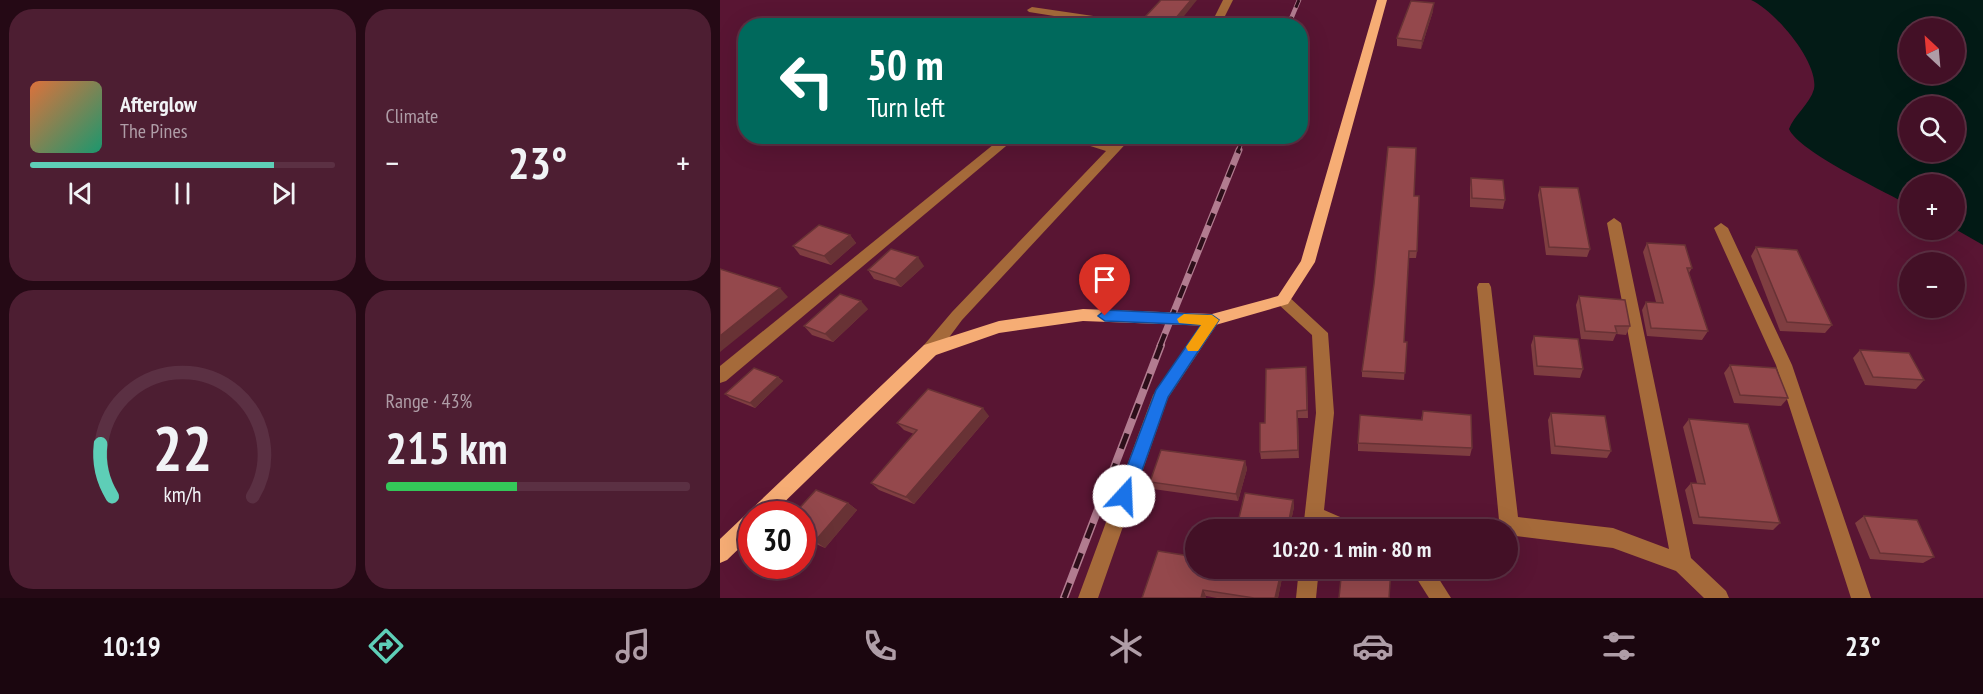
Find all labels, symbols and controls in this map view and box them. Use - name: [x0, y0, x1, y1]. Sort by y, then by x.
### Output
- north arrow: [1899, 18, 1965, 84]
- map controls: [1899, 18, 1965, 318]
- text: 50 m: [867, 37, 944, 92]
- icon: left: [768, 42, 846, 120]
- text: Afterglow: [120, 90, 197, 118]
- text: Turn left: [867, 90, 945, 124]
- button: search: [1899, 96, 1965, 162]
- text: Climate: [386, 103, 438, 129]
- text: The Pines: [120, 118, 187, 144]
- text: 23°: [508, 133, 567, 191]
- text: −: [386, 141, 399, 184]
- text: +: [676, 141, 690, 184]
- button: +: [1899, 174, 1965, 240]
- icon: previous: [64, 177, 97, 210]
- icon: pause: [166, 177, 199, 210]
- icon: next: [267, 177, 300, 210]
- button: −: [1899, 252, 1965, 318]
- pin: [1079, 254, 1130, 316]
- icon: arrive: [1088, 263, 1121, 296]
- text: Range · 43%: [386, 388, 472, 414]
- text: 22: [152, 407, 212, 488]
- text: 215 km: [386, 418, 508, 476]
- position arrow: [1092, 464, 1156, 528]
- text: km/h: [163, 480, 201, 508]
- speed limit sign: 30: [738, 501, 816, 579]
- text: 10:20 · 1 min · 80 m: [1272, 535, 1431, 563]
- icon: directions: [365, 625, 407, 667]
- icon: music: [612, 625, 654, 667]
- icon: phone: [859, 625, 901, 667]
- icon: climate: [1105, 625, 1147, 667]
- icon: car: [1352, 625, 1394, 667]
- icon: filters: [1598, 625, 1640, 667]
- text: 10:19: [102, 629, 161, 663]
- text: 23°: [1845, 629, 1881, 663]

